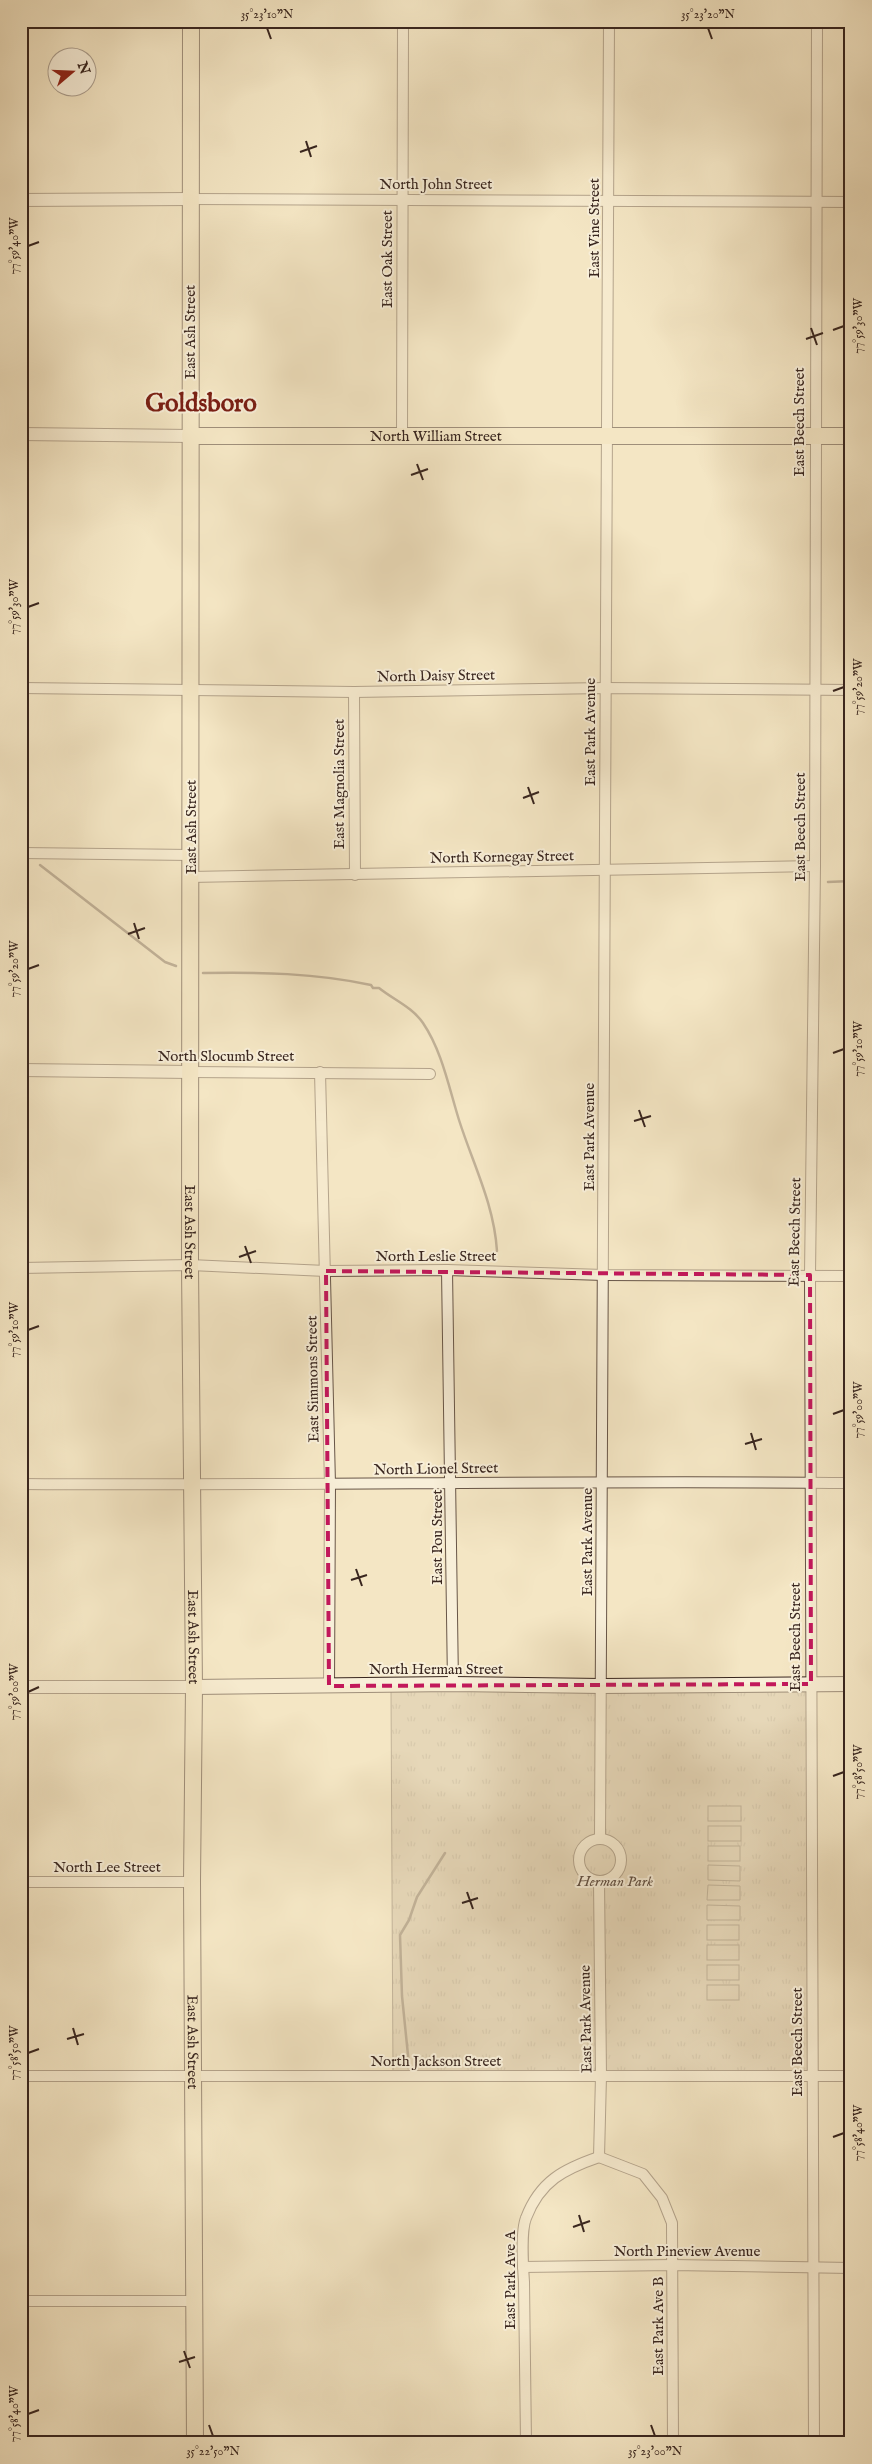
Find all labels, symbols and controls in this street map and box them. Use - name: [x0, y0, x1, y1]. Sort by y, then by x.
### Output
- text: 35°23'10"N: [241, 7, 294, 22]
- text: 35°23'20"N: [681, 7, 736, 22]
- north arrow: [48, 48, 98, 98]
- text: N: [73, 58, 94, 77]
- street label: North John Street: [380, 175, 492, 194]
- street label: East Vine Street: [585, 178, 604, 278]
- street label: East Oak Street: [378, 210, 397, 308]
- text: 77°59'40"W: [7, 217, 22, 275]
- street label: East Ash Street: [181, 285, 200, 379]
- text: 77°59'30"W: [851, 298, 866, 354]
- street label: East Beech Street: [790, 367, 809, 477]
- district label: Goldsboro: [145, 388, 257, 420]
- street label: North William Street: [370, 427, 502, 446]
- text: 77°59'30"W: [7, 579, 22, 635]
- text: 77°59'20"W: [851, 658, 866, 715]
- street label: North Daisy Street: [377, 665, 495, 687]
- street label: East Park Avenue: [581, 678, 600, 786]
- street label: East Magnolia Street: [330, 719, 349, 849]
- street label: East Beech Street: [791, 772, 810, 882]
- street label: East Ash Street: [182, 780, 201, 874]
- street label: North Kornegay Street: [430, 846, 574, 868]
- text: 77°59'20"W: [7, 940, 22, 997]
- text: 77°59'10"W: [851, 1021, 866, 1077]
- street label: North Slocumb Street: [158, 1047, 294, 1066]
- street label: East Park Avenue: [580, 1083, 599, 1191]
- street label: East Beech Street: [785, 1177, 805, 1287]
- street label: East Ash Street: [180, 1185, 200, 1279]
- street label: North Leslie Street: [376, 1247, 496, 1266]
- text: 77°59'10"W: [7, 1302, 22, 1358]
- street label: East Simmons Street: [302, 1315, 324, 1443]
- text: 77°59'00"W: [851, 1381, 866, 1439]
- street label: North Lionel Street: [374, 1458, 498, 1480]
- street label: East Park Avenue: [578, 1488, 597, 1596]
- street label: East Pou Street: [428, 1489, 447, 1585]
- street label: East Beech Street: [786, 1582, 805, 1692]
- street label: East Ash Street: [184, 1590, 203, 1684]
- street label: North Herman Street: [369, 1660, 503, 1679]
- text: 77°59'00"W: [7, 1663, 22, 1721]
- text: 77°58'50"W: [851, 1744, 866, 1800]
- street label: North Lee Street: [53, 1858, 161, 1877]
- park label: Herman Park: [576, 1872, 653, 1891]
- street label: East Park Avenue: [576, 1965, 596, 2073]
- street label: East Beech Street: [788, 1987, 807, 2097]
- street label: East Ash Street: [183, 1995, 203, 2089]
- text: 77°58'50"W: [7, 2025, 22, 2081]
- street label: North Jackson Street: [370, 2052, 502, 2071]
- text: 77°58'40"W: [851, 2104, 866, 2161]
- street label: East Park Ave A: [501, 2230, 520, 2330]
- street label: North Pineview Avenue: [614, 2242, 760, 2261]
- street label: East Park Ave B: [649, 2276, 668, 2375]
- text: 77°58'40"W: [7, 2385, 22, 2442]
- text: 35°22'50"N: [186, 2444, 240, 2459]
- text: 35°23'00"N: [628, 2444, 683, 2459]

